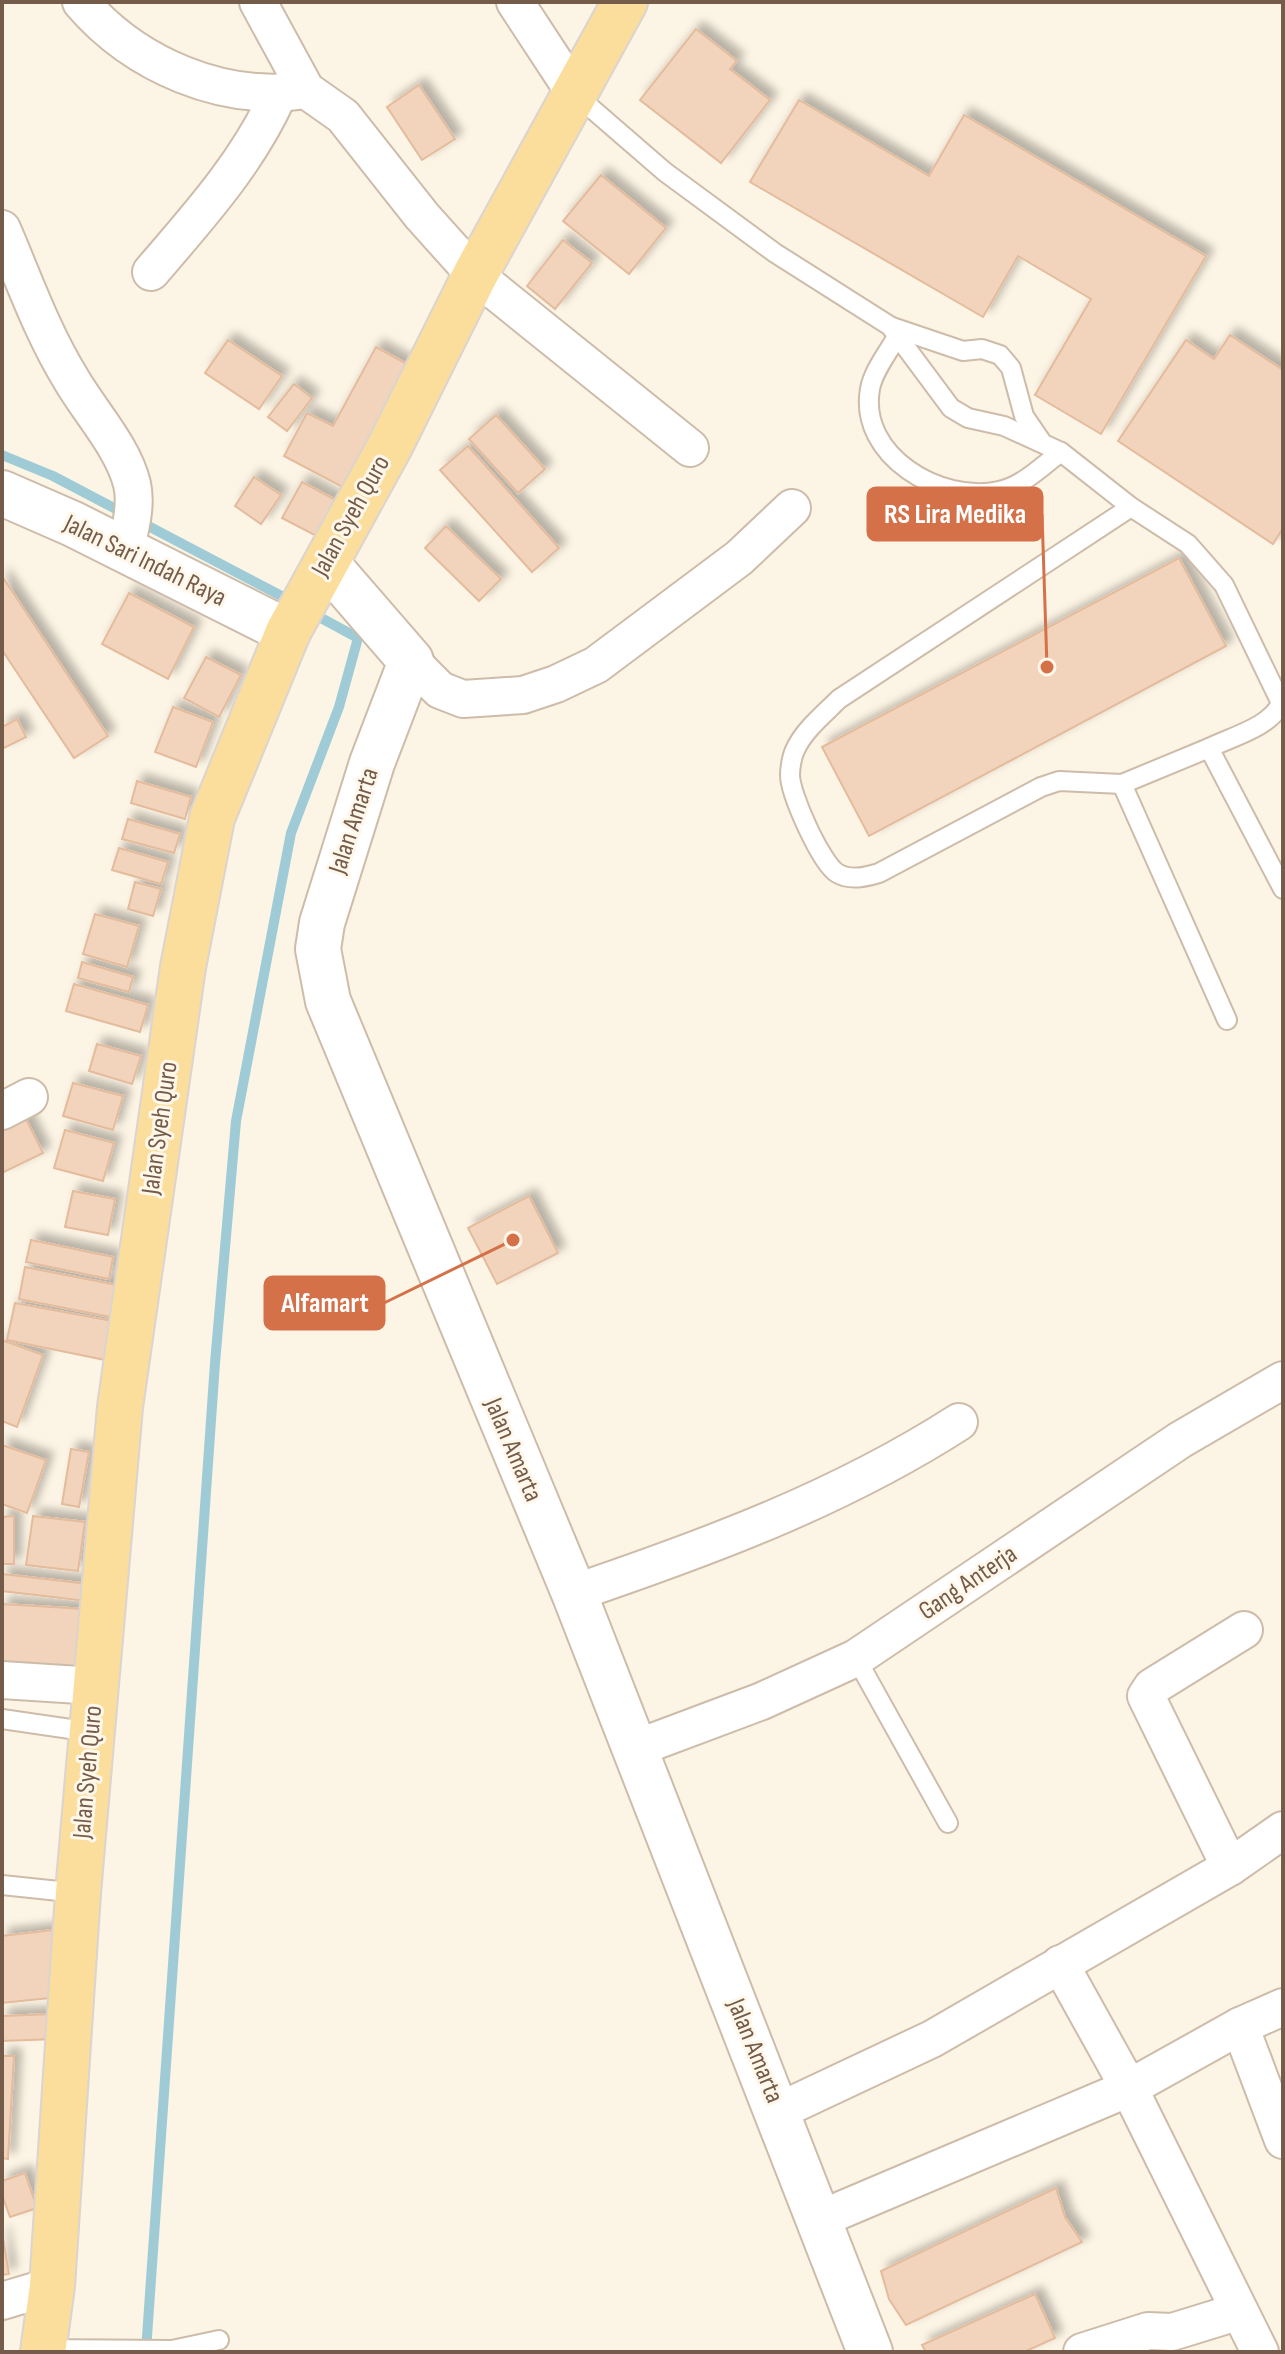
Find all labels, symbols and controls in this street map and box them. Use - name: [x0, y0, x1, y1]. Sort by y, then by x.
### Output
- street label: Jalan Syeh Quro: [305, 450, 397, 583]
- callout: RS Lira Medika: [868, 488, 1042, 540]
- text: RS Lira Medika: [884, 498, 1026, 531]
- street label: Jalan Sari Indah Raya: [58, 508, 231, 614]
- street label: Jalan Amarta: [322, 764, 386, 879]
- street label: Jalan Syeh Quro: [135, 1060, 185, 1197]
- callout: Alfamart: [265, 1277, 384, 1329]
- text: Alfamart: [280, 1287, 369, 1320]
- street label: Jalan Amarta: [477, 1393, 549, 1506]
- street label: Gang Anterja: [913, 1539, 1023, 1627]
- street label: Jalan Syeh Quro: [67, 1704, 109, 1841]
- street label: Jalan Amarta: [720, 1994, 790, 2108]

